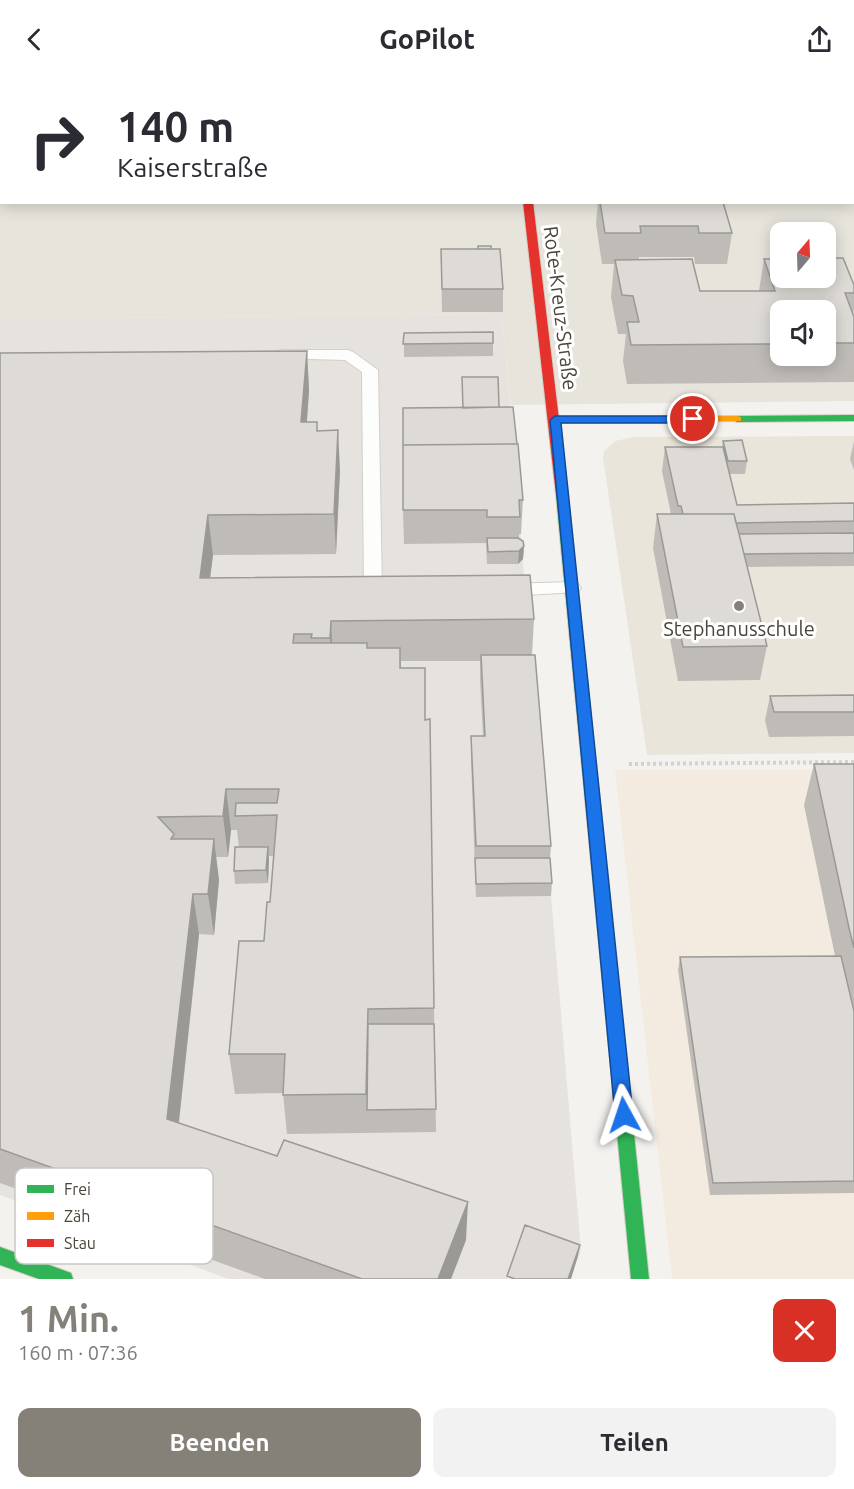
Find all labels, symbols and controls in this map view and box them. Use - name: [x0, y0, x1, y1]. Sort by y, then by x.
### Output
- icon: back: [18, 23, 51, 56]
- icon: share: [803, 23, 836, 56]
- text: GoPilot: [379, 24, 475, 54]
- icon: right: [18, 102, 96, 180]
- text: 140 m: [117, 103, 234, 150]
- text: Kaiserstraße: [117, 152, 268, 182]
- north arrow: [770, 222, 836, 288]
- map controls: [770, 222, 836, 366]
- street label: Rote-Kreuz-Straße: [540, 225, 582, 391]
- button: sound: [770, 300, 836, 366]
- pin: [667, 393, 718, 444]
- icon: arrive: [676, 402, 709, 435]
- marker: Stephanusschule: [732, 599, 746, 613]
- place label: Stephanusschule: [663, 617, 815, 640]
- position arrow: [592, 1083, 656, 1147]
- legend: [15, 1168, 213, 1264]
- text: Frei: [64, 1180, 91, 1198]
- text: Zäh: [64, 1207, 90, 1225]
- text: Stau: [64, 1234, 96, 1252]
- text: 1 Min.: [18, 1298, 119, 1339]
- button: close: [773, 1299, 836, 1362]
- text: 160 m · 07:36: [18, 1341, 138, 1364]
- button: Beenden: [18, 1408, 421, 1477]
- button: Teilen: [433, 1408, 836, 1477]

